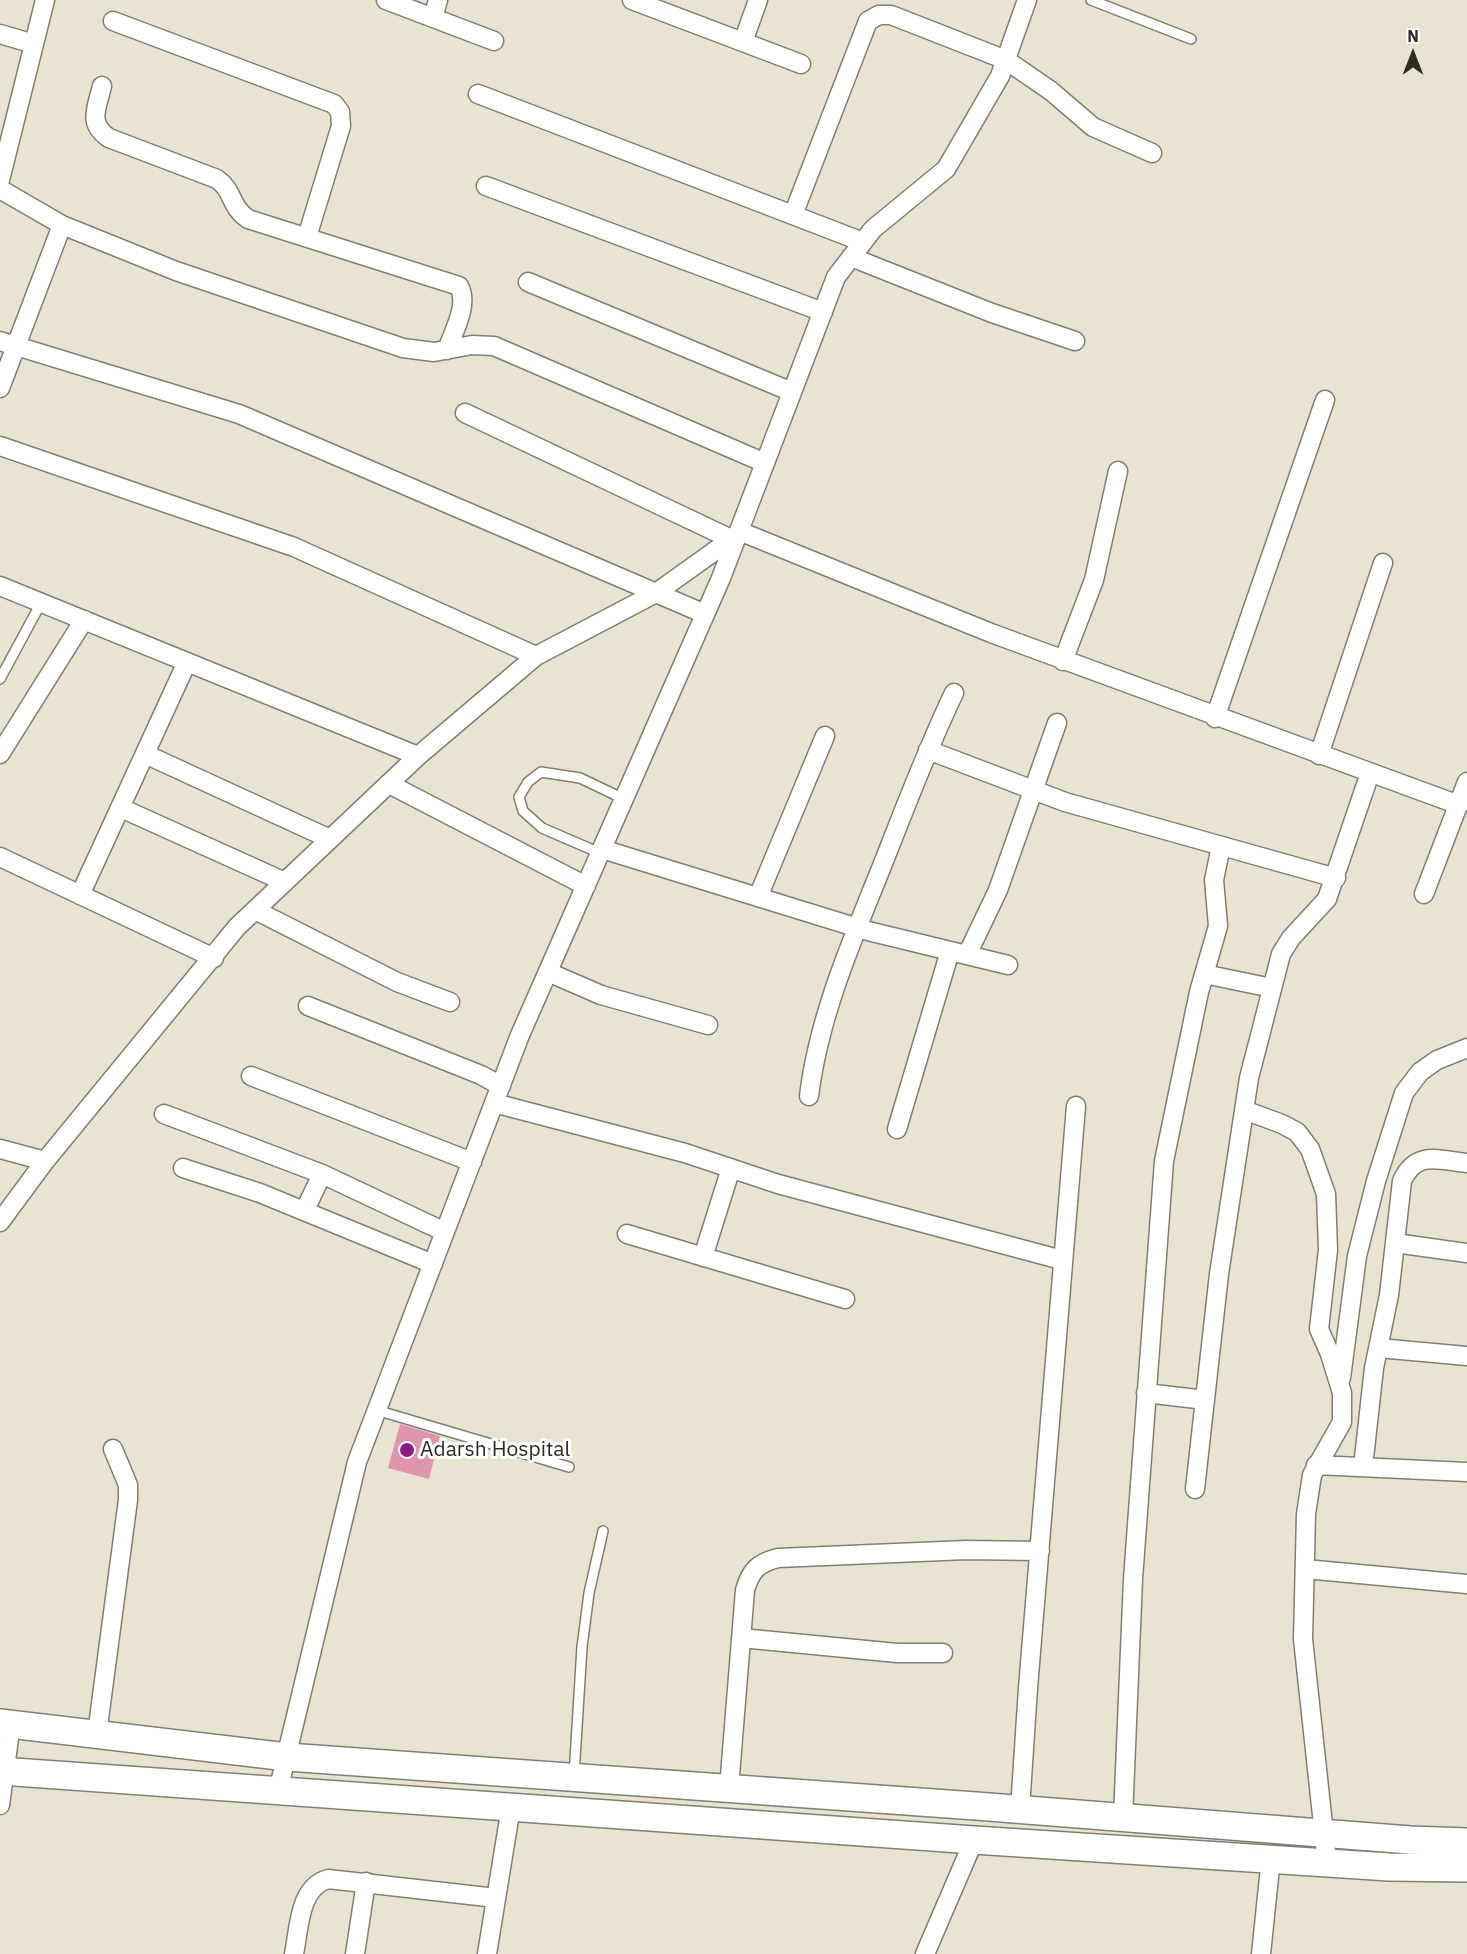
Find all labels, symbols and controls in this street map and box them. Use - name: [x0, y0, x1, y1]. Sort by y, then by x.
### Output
- north arrow: [1383, 24, 1443, 84]
- text: N: [1407, 26, 1419, 46]
- place label: Adarsh Hospital: [420, 1437, 570, 1463]
- marker: Adarsh Hospital: [398, 1441, 416, 1459]

